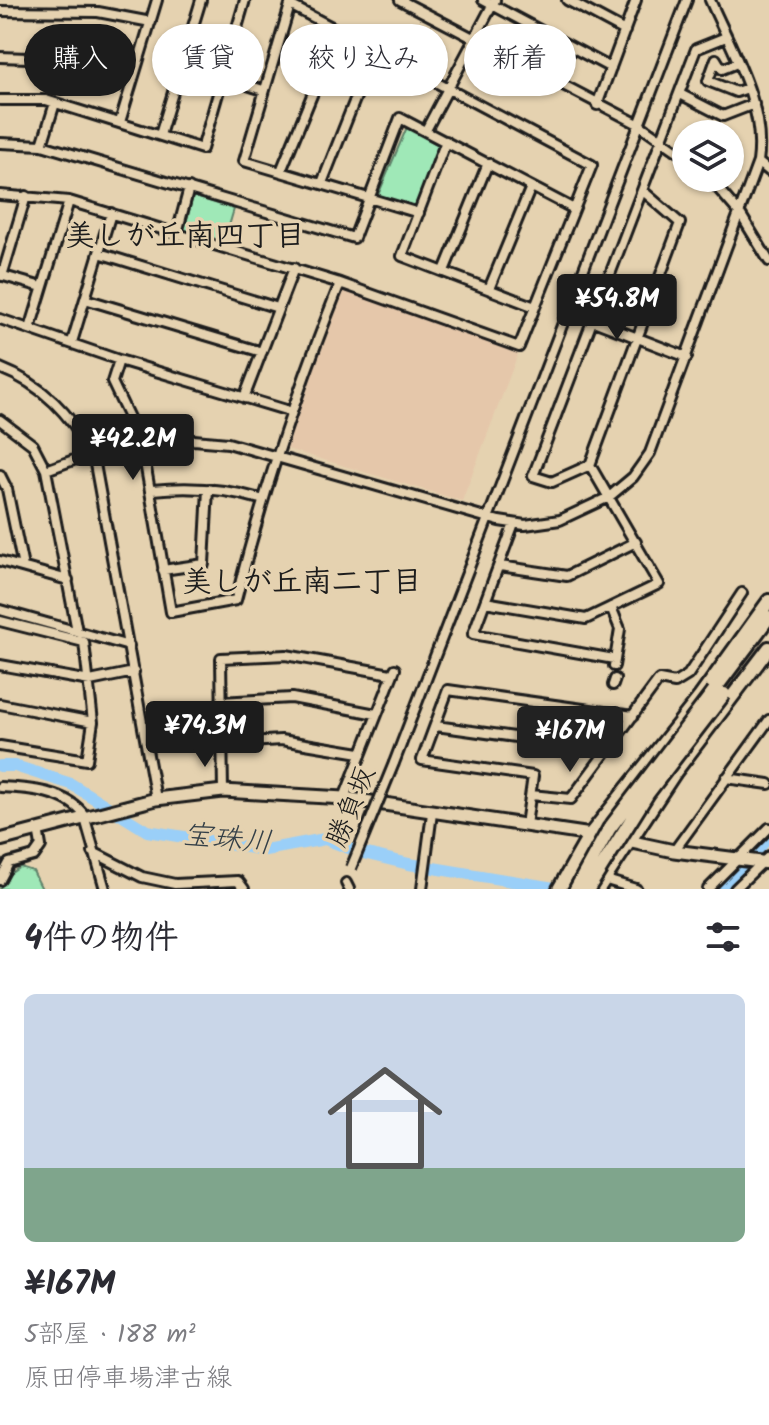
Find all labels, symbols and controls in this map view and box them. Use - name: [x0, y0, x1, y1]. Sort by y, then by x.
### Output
- chip: 購入: [24, 24, 136, 96]
- chip: 賃貸: [152, 24, 264, 96]
- chip: 絞り込み: [280, 24, 448, 96]
- chip: 新着: [464, 24, 576, 96]
- map controls: [672, 120, 744, 192]
- button: layers: [672, 120, 744, 192]
- district label: 美しが丘南四丁目: [65, 213, 305, 261]
- pin: ¥54.8M: [552, 274, 682, 342]
- text: ¥54.8M: [575, 279, 659, 321]
- pin: ¥42.2M: [68, 414, 198, 482]
- text: ¥42.2M: [90, 419, 176, 461]
- district label: 美しが丘南二丁目: [182, 559, 422, 607]
- pin: ¥74.3M: [140, 701, 270, 769]
- text: ¥74.3M: [164, 706, 246, 748]
- pin: ¥167M: [514, 706, 626, 774]
- text: ¥167M: [535, 711, 605, 753]
- street label: 勝負坂: [315, 760, 389, 854]
- water label: 宝珠川: [180, 811, 274, 869]
- text: 4件の物件: [24, 912, 179, 966]
- icon: filters: [701, 915, 745, 959]
- icon: home: [313, 1046, 457, 1190]
- text: ¥167M: [24, 1258, 115, 1312]
- text: 5部屋 · 188 m²: [24, 1314, 196, 1356]
- text: 原田停車場津古線: [24, 1358, 232, 1400]

